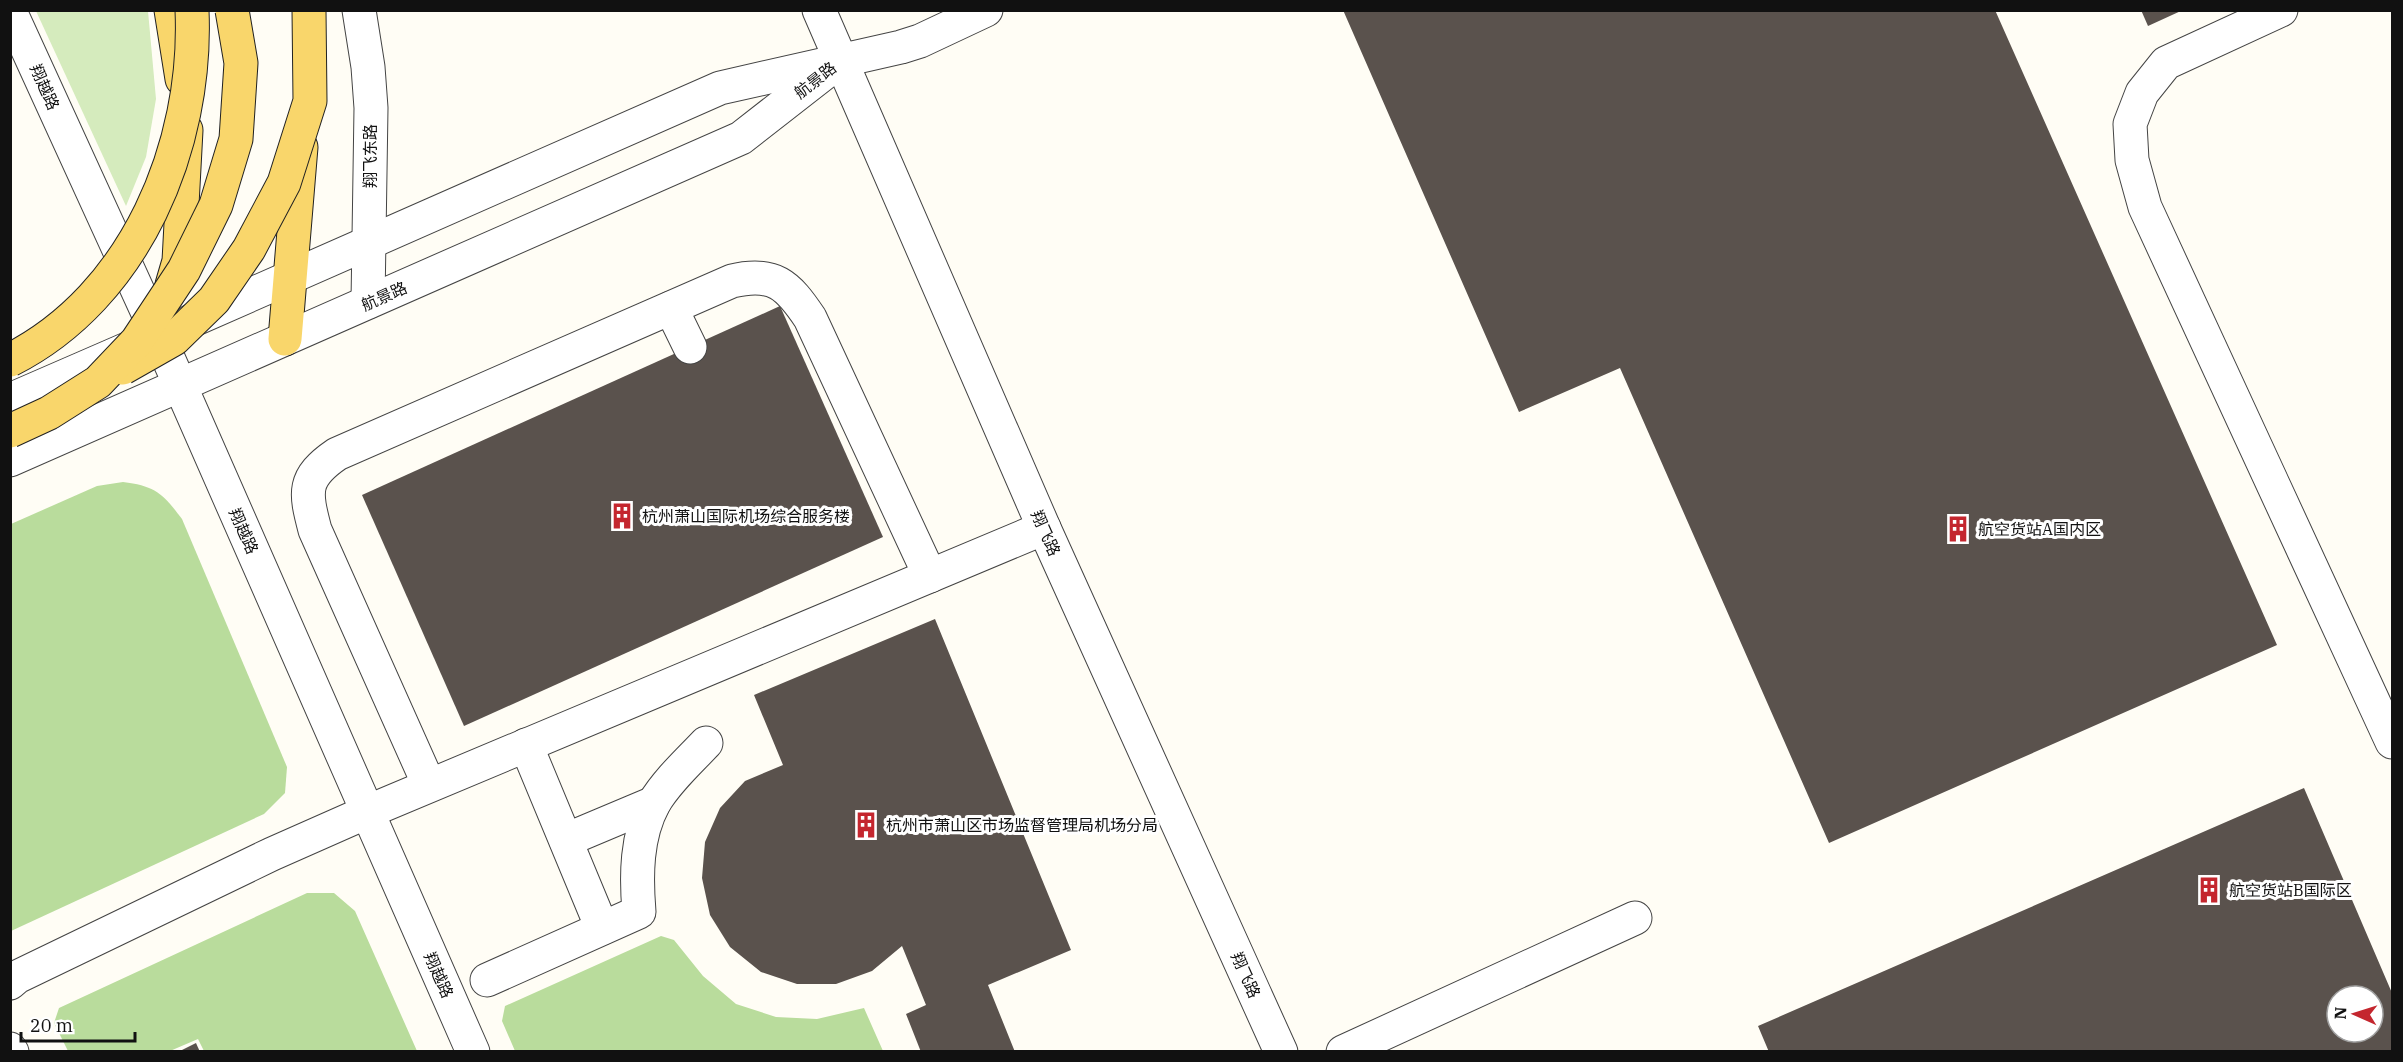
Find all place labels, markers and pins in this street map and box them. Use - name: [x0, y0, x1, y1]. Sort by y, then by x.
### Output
- building icon: 杭州萧山国际机场综合服务楼: [607, 501, 637, 531]
- place label: 杭州萧山国际机场综合服务楼: [642, 506, 850, 526]
- building icon: 航空货站A国内区: [1943, 514, 1973, 544]
- place label: 航空货站A国内区: [1978, 519, 2101, 539]
- building icon: 杭州市萧山区市场监督管理局机场分局: [851, 810, 881, 840]
- place label: 杭州市萧山区市场监督管理局机场分局: [886, 815, 1158, 835]
- building icon: 航空货站B国际区: [2194, 875, 2224, 905]
- place label: 航空货站B国际区: [2229, 880, 2352, 900]

